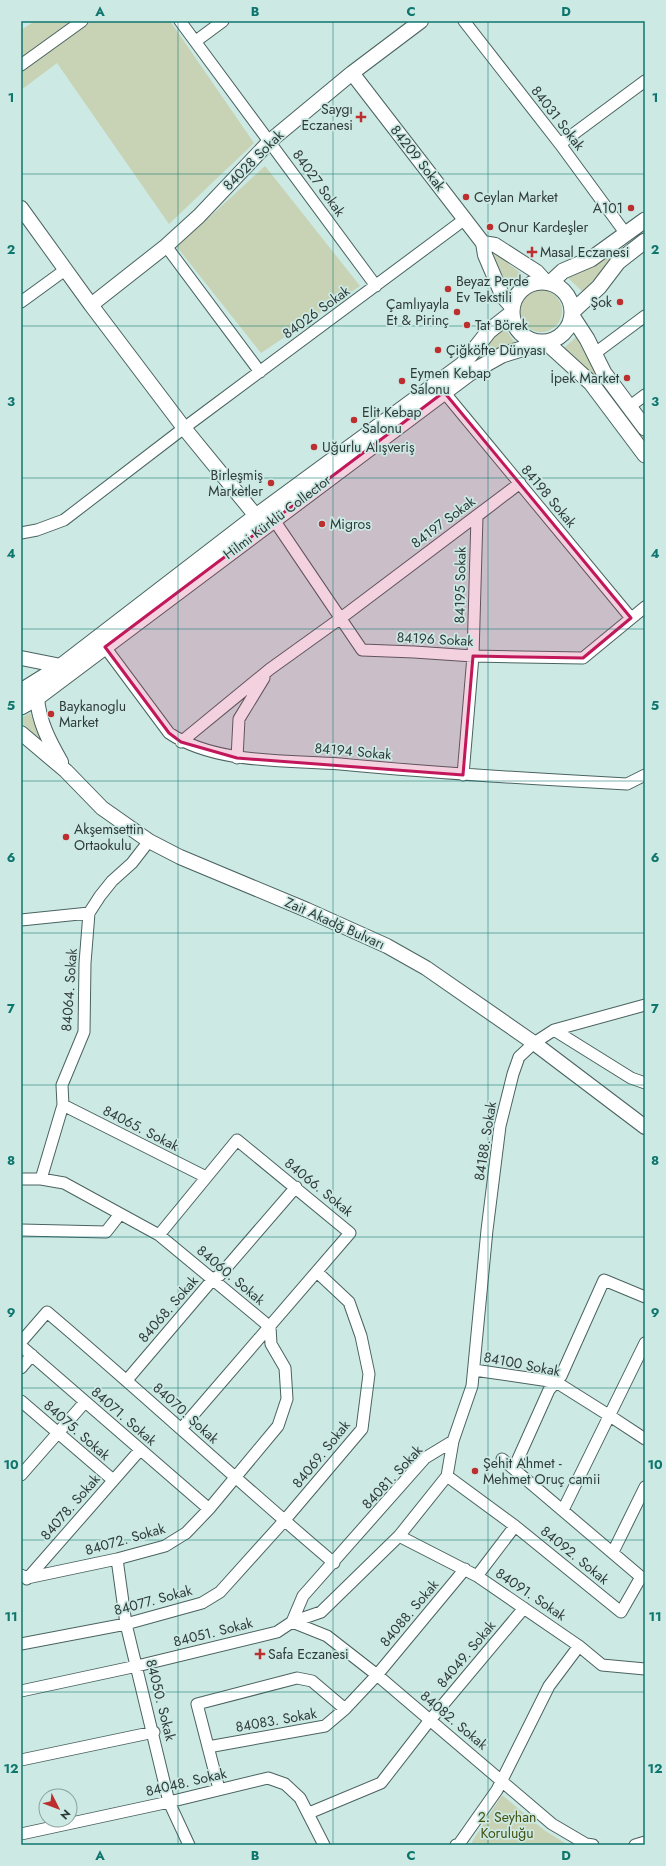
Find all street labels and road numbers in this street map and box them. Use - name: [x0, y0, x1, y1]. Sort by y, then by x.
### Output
- street label: 84031 Sokak: [526, 82, 590, 155]
- street label: 84209 Sokak: [386, 121, 451, 196]
- street label: 84028 Sokak: [218, 125, 288, 195]
- street label: 84027 Sokak: [288, 146, 351, 221]
- street label: 84026 Sokak: [278, 280, 354, 343]
- street label: 84198 Sokak: [517, 460, 582, 532]
- street label: Hilmi Kürklü Collector: [219, 470, 335, 564]
- street label: 84197 Sokak: [407, 491, 480, 553]
- street label: 84195 Sokak: [449, 546, 471, 623]
- street label: 84196 Sokak: [396, 627, 475, 651]
- street label: 84194 Sokak: [314, 738, 393, 764]
- street label: Zait Akadğ Bulvarı: [282, 892, 388, 954]
- street label: 84064. Sokak: [56, 947, 82, 1032]
- street label: 84188. Sokak: [469, 1099, 501, 1182]
- street label: 84065. Sokak: [100, 1100, 183, 1156]
- street label: 84066. Sokak: [280, 1153, 358, 1221]
- street label: 84060. Sokak: [193, 1241, 270, 1310]
- street label: 84068. Sokak: [133, 1271, 203, 1347]
- street label: 84100 Sokak: [482, 1347, 563, 1381]
- street label: 84070. Sokak: [149, 1378, 224, 1449]
- street label: 84071. Sokak: [87, 1382, 162, 1451]
- street label: 84075. Sokak: [39, 1395, 115, 1465]
- street label: 84069. Sokak: [287, 1415, 355, 1492]
- street label: 84081. Sokak: [357, 1440, 427, 1513]
- street label: 84078. Sokak: [36, 1469, 105, 1544]
- street label: 84072. Sokak: [83, 1518, 168, 1560]
- street label: 84092. Sokak: [536, 1521, 614, 1589]
- street label: 84091. Sokak: [492, 1563, 571, 1626]
- street label: 84088. Sokak: [375, 1575, 444, 1651]
- street label: 84077. Sokak: [112, 1580, 195, 1620]
- street label: 84051. Sokak: [171, 1612, 256, 1652]
- street label: 84049. Sokak: [432, 1615, 501, 1692]
- street label: 84050. Sokak: [141, 1657, 181, 1744]
- street label: 84082. Sokak: [416, 1686, 493, 1755]
- street label: 84083. Sokak: [234, 1703, 319, 1737]
- street label: 84048. Sokak: [144, 1763, 229, 1801]

